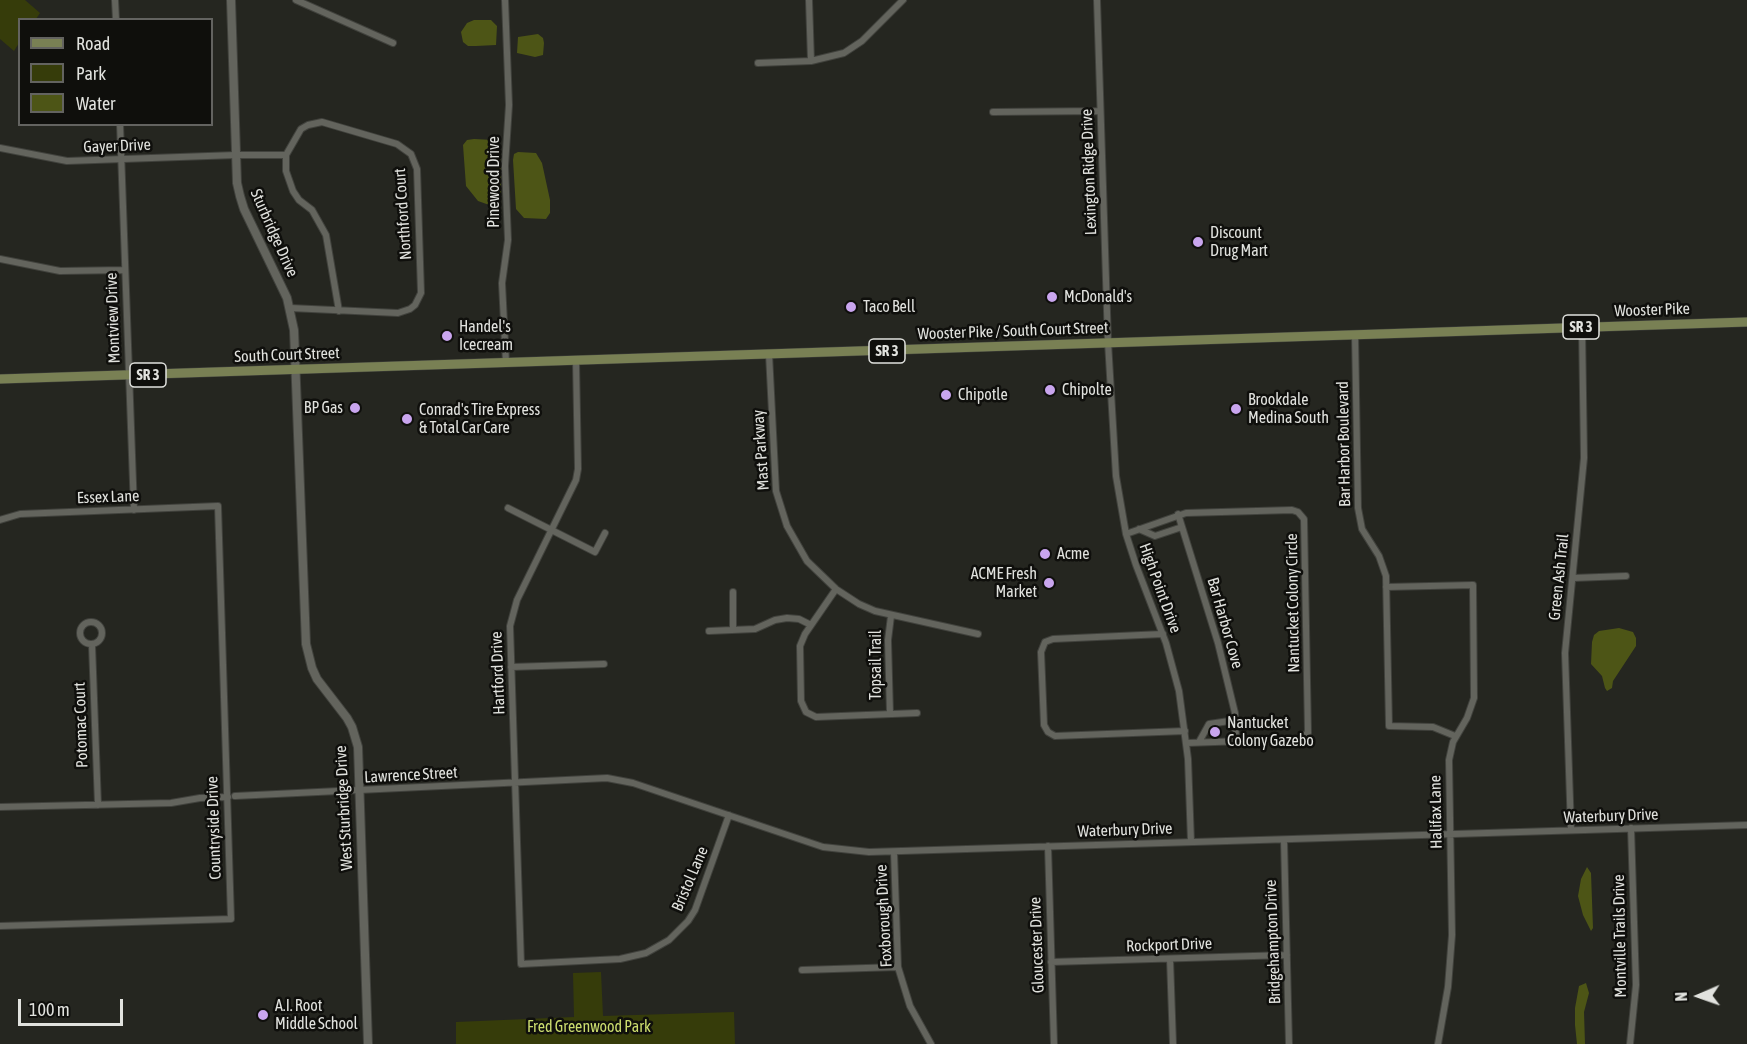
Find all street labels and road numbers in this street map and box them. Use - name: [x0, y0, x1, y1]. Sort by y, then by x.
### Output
- street label: Lexington Ridge Drive: [1077, 109, 1101, 235]
- street label: Gayer Drive: [83, 135, 151, 157]
- street label: Pinewood Drive: [484, 136, 504, 228]
- street label: Northford Court: [390, 167, 416, 261]
- street label: Sturbridge Drive: [246, 186, 302, 280]
- street label: Montview Drive: [102, 272, 124, 364]
- street label: Wooster Pike: [1614, 299, 1690, 321]
- road number: SR 3: [1563, 315, 1599, 339]
- street label: Wooster Pike / South Court Street: [917, 318, 1109, 344]
- road number: SR 3: [869, 339, 905, 363]
- street label: South Court Street: [234, 344, 340, 366]
- road number: SR 3: [130, 363, 166, 387]
- street label: Bar Harbor Boulevard: [1333, 381, 1355, 507]
- street label: Mast Parkway: [749, 409, 773, 491]
- street label: Essex Lane: [76, 486, 140, 508]
- street label: Nantucket Colony Circle: [1282, 533, 1304, 673]
- street label: Green Ash Trail: [1545, 533, 1573, 621]
- street label: High Point Drive: [1135, 540, 1185, 636]
- street label: Bar Harbor Cove: [1203, 575, 1247, 671]
- street label: Topsail Trail: [866, 630, 886, 700]
- street label: Hartford Drive: [487, 631, 509, 715]
- street label: Potomac Court: [70, 682, 92, 768]
- street label: West Sturbridge Drive: [331, 745, 357, 871]
- street label: Lawrence Street: [364, 763, 458, 787]
- street label: Halifax Lane: [1426, 775, 1446, 849]
- street label: Countryside Drive: [203, 776, 225, 880]
- street label: Waterbury Drive: [1563, 805, 1659, 827]
- street label: Waterbury Drive: [1077, 819, 1173, 841]
- street label: Bristol Lane: [668, 844, 712, 914]
- street label: Foxborough Drive: [872, 864, 896, 968]
- street label: Montville Trails Drive: [1609, 874, 1631, 998]
- street label: Bridgehampton Drive: [1261, 879, 1285, 1005]
- street label: Gloucester Drive: [1026, 897, 1048, 993]
- street label: Rockport Drive: [1126, 934, 1212, 956]

